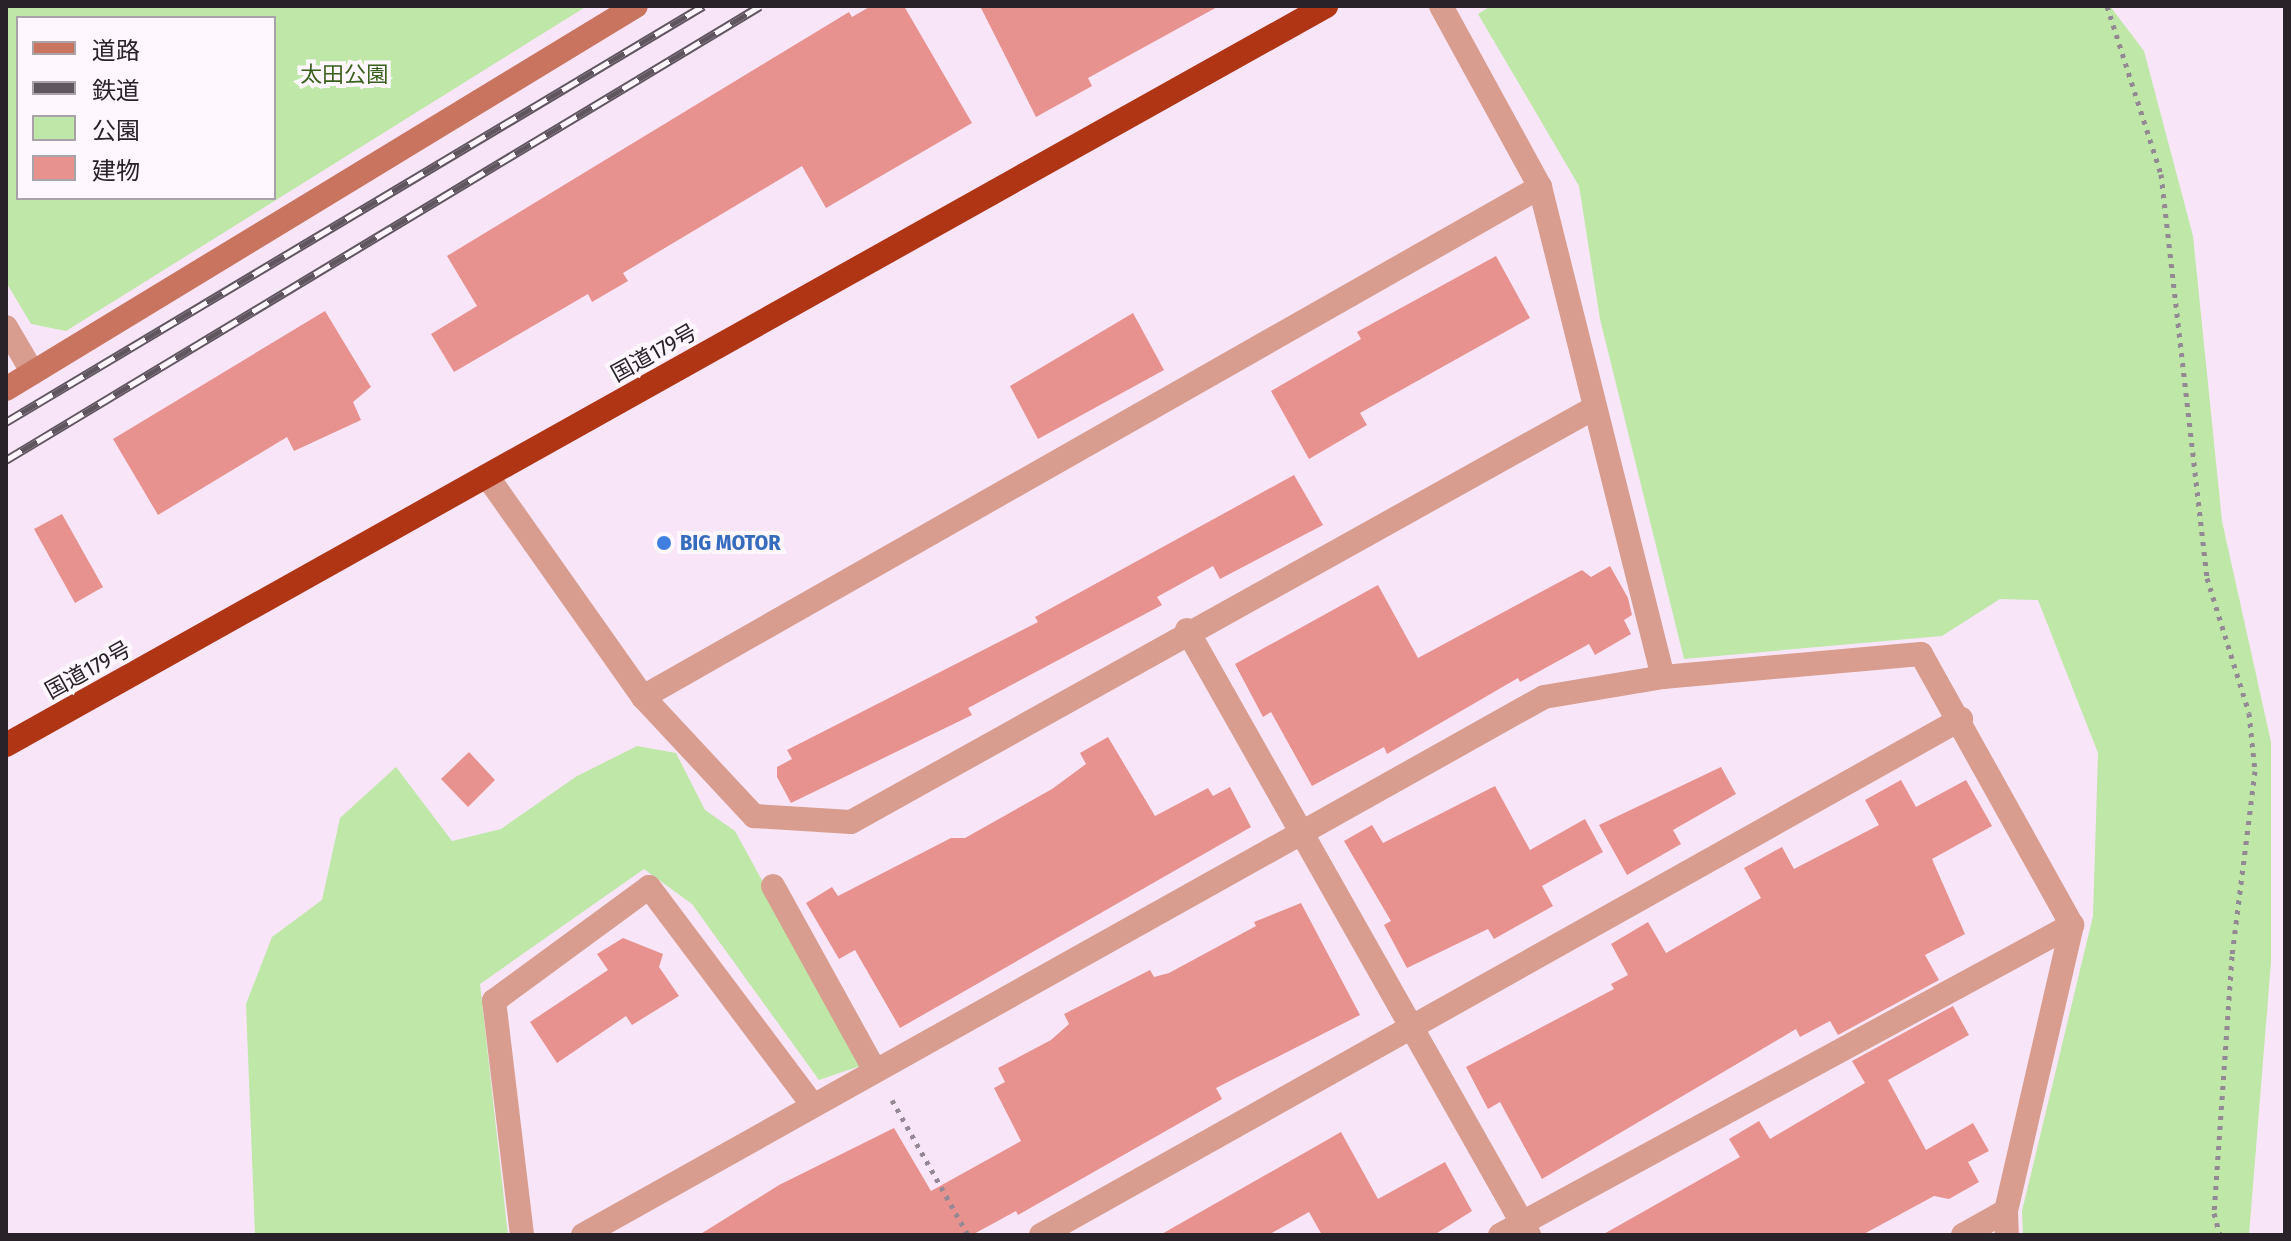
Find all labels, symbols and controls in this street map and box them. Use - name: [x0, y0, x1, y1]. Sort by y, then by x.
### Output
- legend: [16, 16, 276, 200]
- text: 道路: [92, 37, 140, 65]
- park label: 太田公園: [300, 62, 388, 88]
- text: 鉄道: [92, 77, 140, 105]
- text: 公園: [92, 117, 140, 145]
- text: 建物: [92, 157, 140, 185]
- street label: 国道179号: [607, 319, 701, 387]
- place label: BIG MOTOR: [680, 530, 781, 556]
- marker: BIG MOTOR: [655, 534, 673, 552]
- street label: 国道179号: [41, 636, 135, 704]

